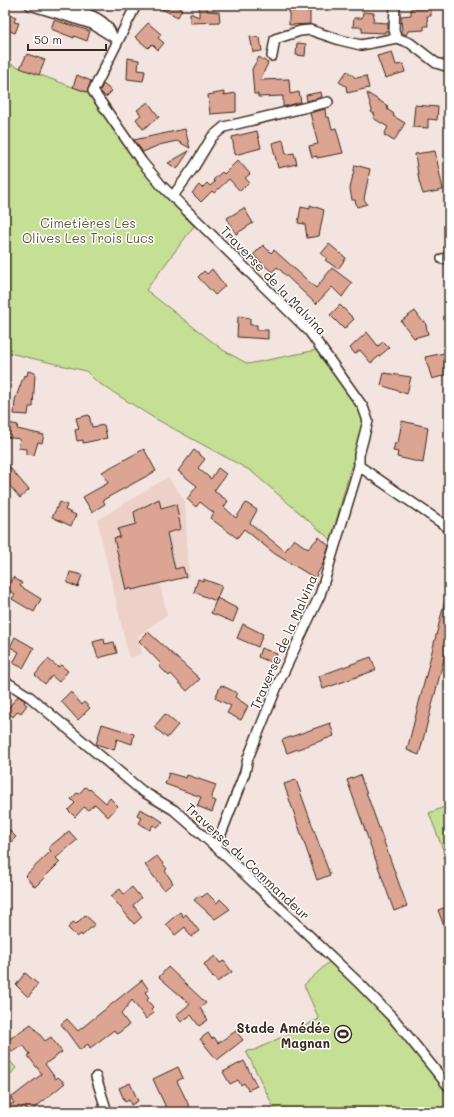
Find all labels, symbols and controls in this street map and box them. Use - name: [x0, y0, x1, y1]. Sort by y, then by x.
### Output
- scale bar: [28, 26, 106, 52]
- text: 50 m: [34, 31, 62, 47]
- park label: Cimetières Les Olives Les Trois Lucs: [22, 214, 154, 246]
- street label: Traverse de la Malvina: [217, 222, 331, 338]
- street label: Traverse de la Malvina: [246, 572, 320, 712]
- street label: Traverse du Commandeur: [182, 799, 314, 923]
- place label: Stade Amédée Magnan: [237, 1019, 330, 1051]
- sports icon: Stade Amédée Magnan: [333, 1024, 353, 1044]

